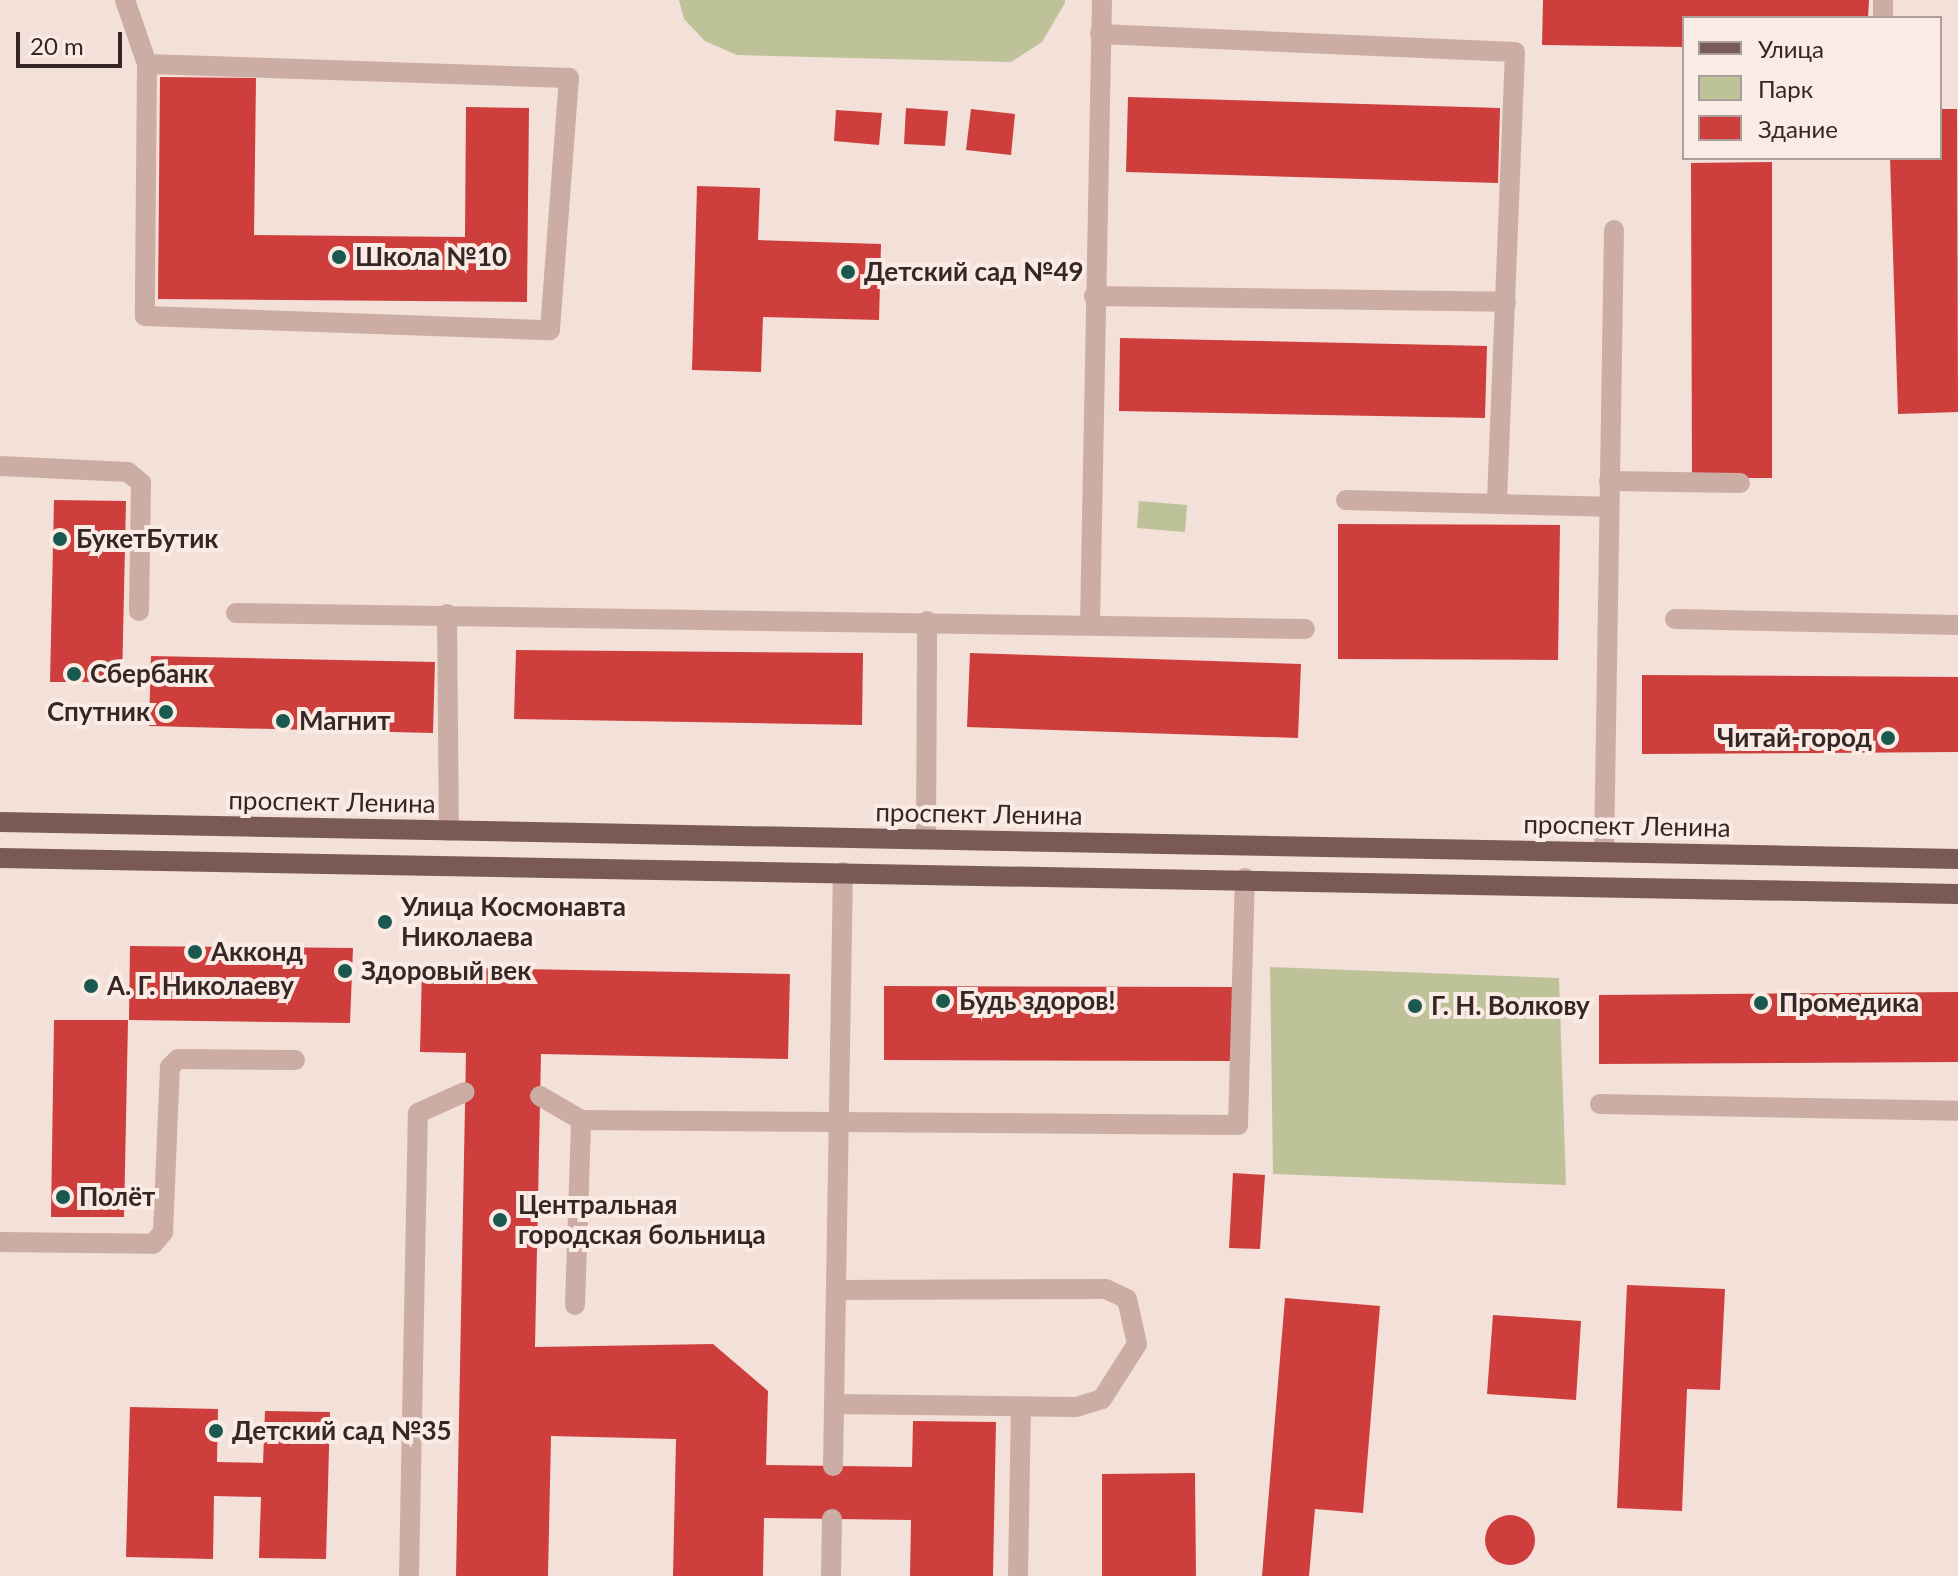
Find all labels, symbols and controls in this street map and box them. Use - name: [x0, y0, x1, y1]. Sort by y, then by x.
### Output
- scale bar: [20, 16, 126, 66]
- legend: [1682, 16, 1942, 160]
- text: 20 m: [30, 31, 84, 60]
- text: Улица: [1758, 34, 1824, 63]
- text: Парк: [1758, 74, 1813, 103]
- text: Здание: [1758, 114, 1838, 143]
- place label: Школа №10: [355, 241, 507, 273]
- marker: Школа №10: [330, 248, 348, 266]
- place label: Детский сад №49: [864, 256, 1084, 288]
- marker: Детский сад №49: [839, 263, 857, 281]
- place label: БукетБутик: [76, 523, 218, 555]
- marker: БукетБутик: [51, 530, 69, 548]
- place label: Сбербанк: [90, 658, 208, 690]
- marker: Сбербанк: [65, 665, 83, 683]
- place label: Спутник: [47, 696, 150, 728]
- marker: Спутник: [157, 703, 175, 721]
- place label: Магнит: [299, 705, 391, 737]
- marker: Магнит: [274, 712, 292, 730]
- place label: Читай-город: [1717, 722, 1872, 754]
- marker: Читай-город: [1879, 729, 1897, 747]
- street label: проспект Ленина: [228, 785, 436, 819]
- street label: проспект Ленина: [875, 797, 1083, 831]
- street label: проспект Ленина: [1523, 809, 1731, 843]
- place label: Улица Космонавта Николаева: [401, 891, 626, 952]
- marker: Улица Космонавта Николаева: [376, 913, 394, 931]
- place label: Акконд: [211, 936, 303, 968]
- marker: Акконд: [186, 943, 204, 961]
- place label: Здоровый век: [361, 955, 531, 987]
- marker: Здоровый век: [336, 962, 354, 980]
- place label: А. Г. Николаеву: [107, 970, 294, 1002]
- marker: А. Г. Николаеву: [82, 977, 100, 995]
- place label: Будь здоров!: [959, 985, 1116, 1017]
- place label: Промедика: [1779, 987, 1919, 1019]
- place label: Г. Н. Волкову: [1431, 990, 1590, 1022]
- marker: Будь здоров!: [934, 992, 952, 1010]
- marker: Промедика: [1750, 992, 1772, 1014]
- marker: Г. Н. Волкову: [1406, 997, 1424, 1015]
- place label: Полёт: [79, 1181, 155, 1213]
- marker: Полёт: [54, 1188, 72, 1206]
- place label: Центральная городская больница: [518, 1189, 766, 1250]
- marker: Центральная городская больница: [489, 1209, 511, 1231]
- place label: Детский сад №35: [232, 1415, 452, 1447]
- marker: Детский сад №35: [207, 1422, 225, 1440]

